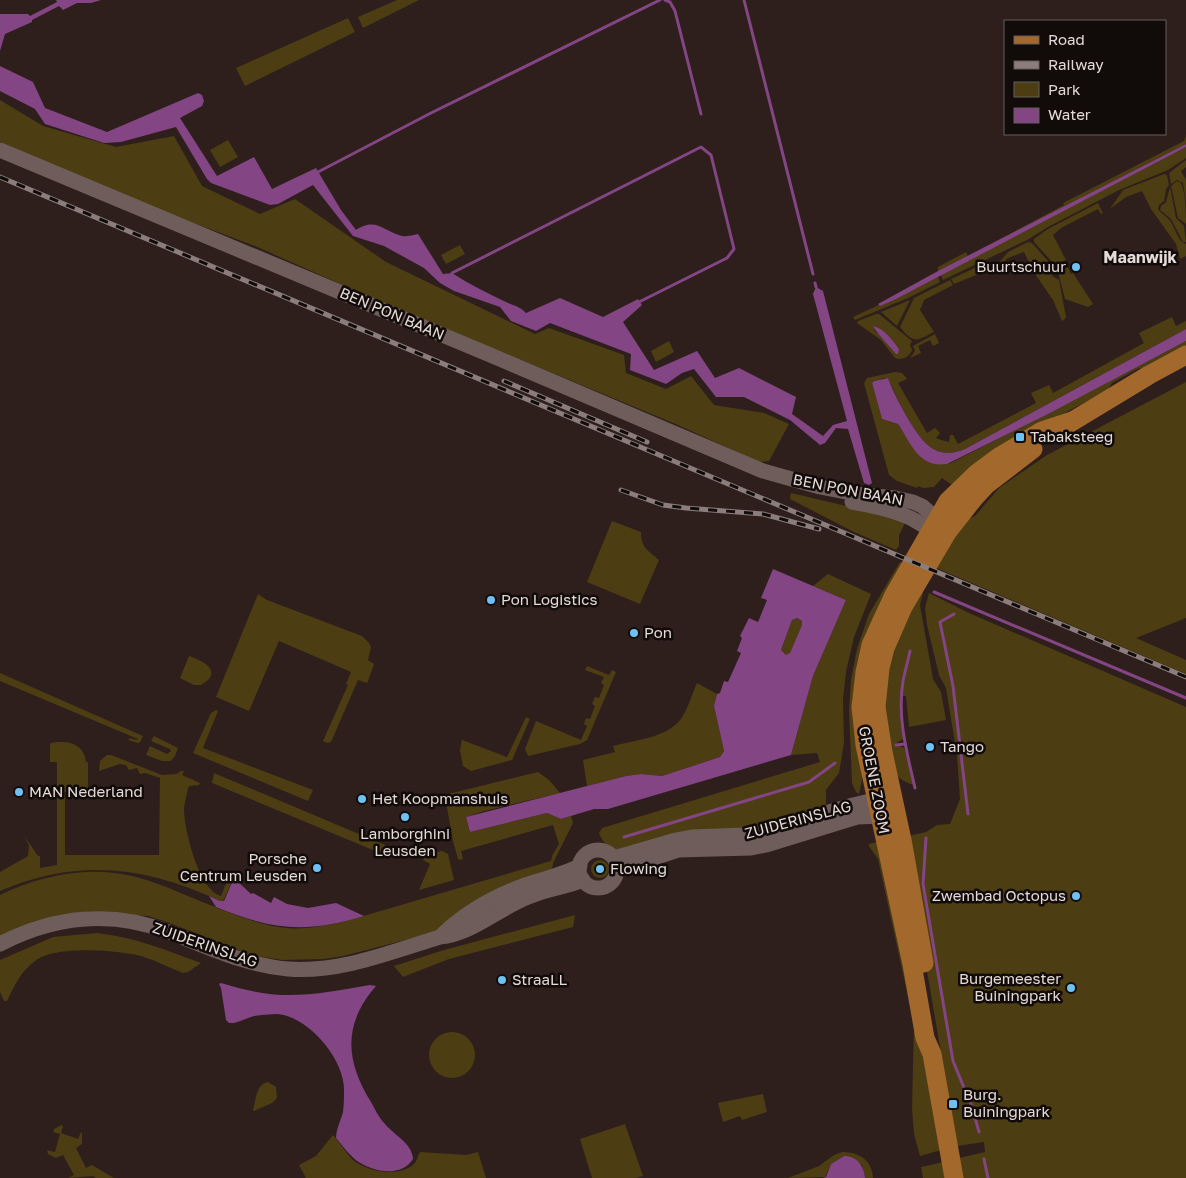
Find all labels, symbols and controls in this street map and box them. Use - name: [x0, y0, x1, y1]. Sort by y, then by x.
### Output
- legend: [1004, 20, 1166, 135]
- text: Road: [1048, 30, 1085, 48]
- text: Railway: [1048, 55, 1104, 73]
- text: Park: [1048, 80, 1081, 98]
- text: Water: [1048, 105, 1091, 123]
- district label: Maanwijk: [1103, 247, 1178, 267]
- place label: Buurtschuur: [976, 257, 1066, 275]
- marker: Buurtschuur: [1070, 261, 1082, 273]
- street label: BEN PON BAAN: [337, 283, 447, 343]
- place label: Tabaksteeg: [1030, 427, 1113, 445]
- marker: Tabaksteeg: [1014, 431, 1026, 443]
- street label: BEN PON BAAN: [792, 469, 905, 509]
- place label: Pon Logistics: [501, 590, 597, 608]
- marker: Pon Logistics: [485, 594, 497, 606]
- place label: Pon: [644, 623, 672, 641]
- marker: Pon: [628, 627, 640, 639]
- street label: GROENE ZOOM: [856, 724, 894, 835]
- place label: Tango: [940, 737, 984, 755]
- marker: Tango: [924, 741, 936, 753]
- place label: MAN Nederland: [29, 782, 143, 800]
- marker: MAN Nederland: [13, 786, 25, 798]
- place label: Het Koopmanshuis: [372, 789, 508, 807]
- marker: Het Koopmanshuis: [356, 793, 368, 805]
- street label: ZUIDERINSLAG: [743, 796, 853, 842]
- marker: Lamborghini Leusden: [399, 811, 411, 823]
- place label: Lamborghini Leusden: [360, 824, 450, 859]
- place label: Porsche Centrum Leusden: [180, 849, 307, 884]
- place label: Flowing: [610, 859, 667, 877]
- marker: Porsche Centrum Leusden: [311, 862, 323, 874]
- marker: Flowing: [594, 863, 606, 875]
- place label: Zwembad Octopus: [932, 886, 1066, 904]
- marker: Zwembad Octopus: [1070, 890, 1082, 902]
- street label: ZUIDERINSLAG: [151, 918, 260, 970]
- place label: Burgemeester Buiningpark: [959, 969, 1062, 1004]
- place label: StraaLL: [512, 970, 568, 988]
- marker: StraaLL: [496, 974, 508, 986]
- marker: Burgemeester Buiningpark: [1065, 982, 1077, 994]
- place label: Burg. Buiningpark: [963, 1085, 1050, 1120]
- marker: Burg. Buiningpark: [947, 1098, 959, 1110]

